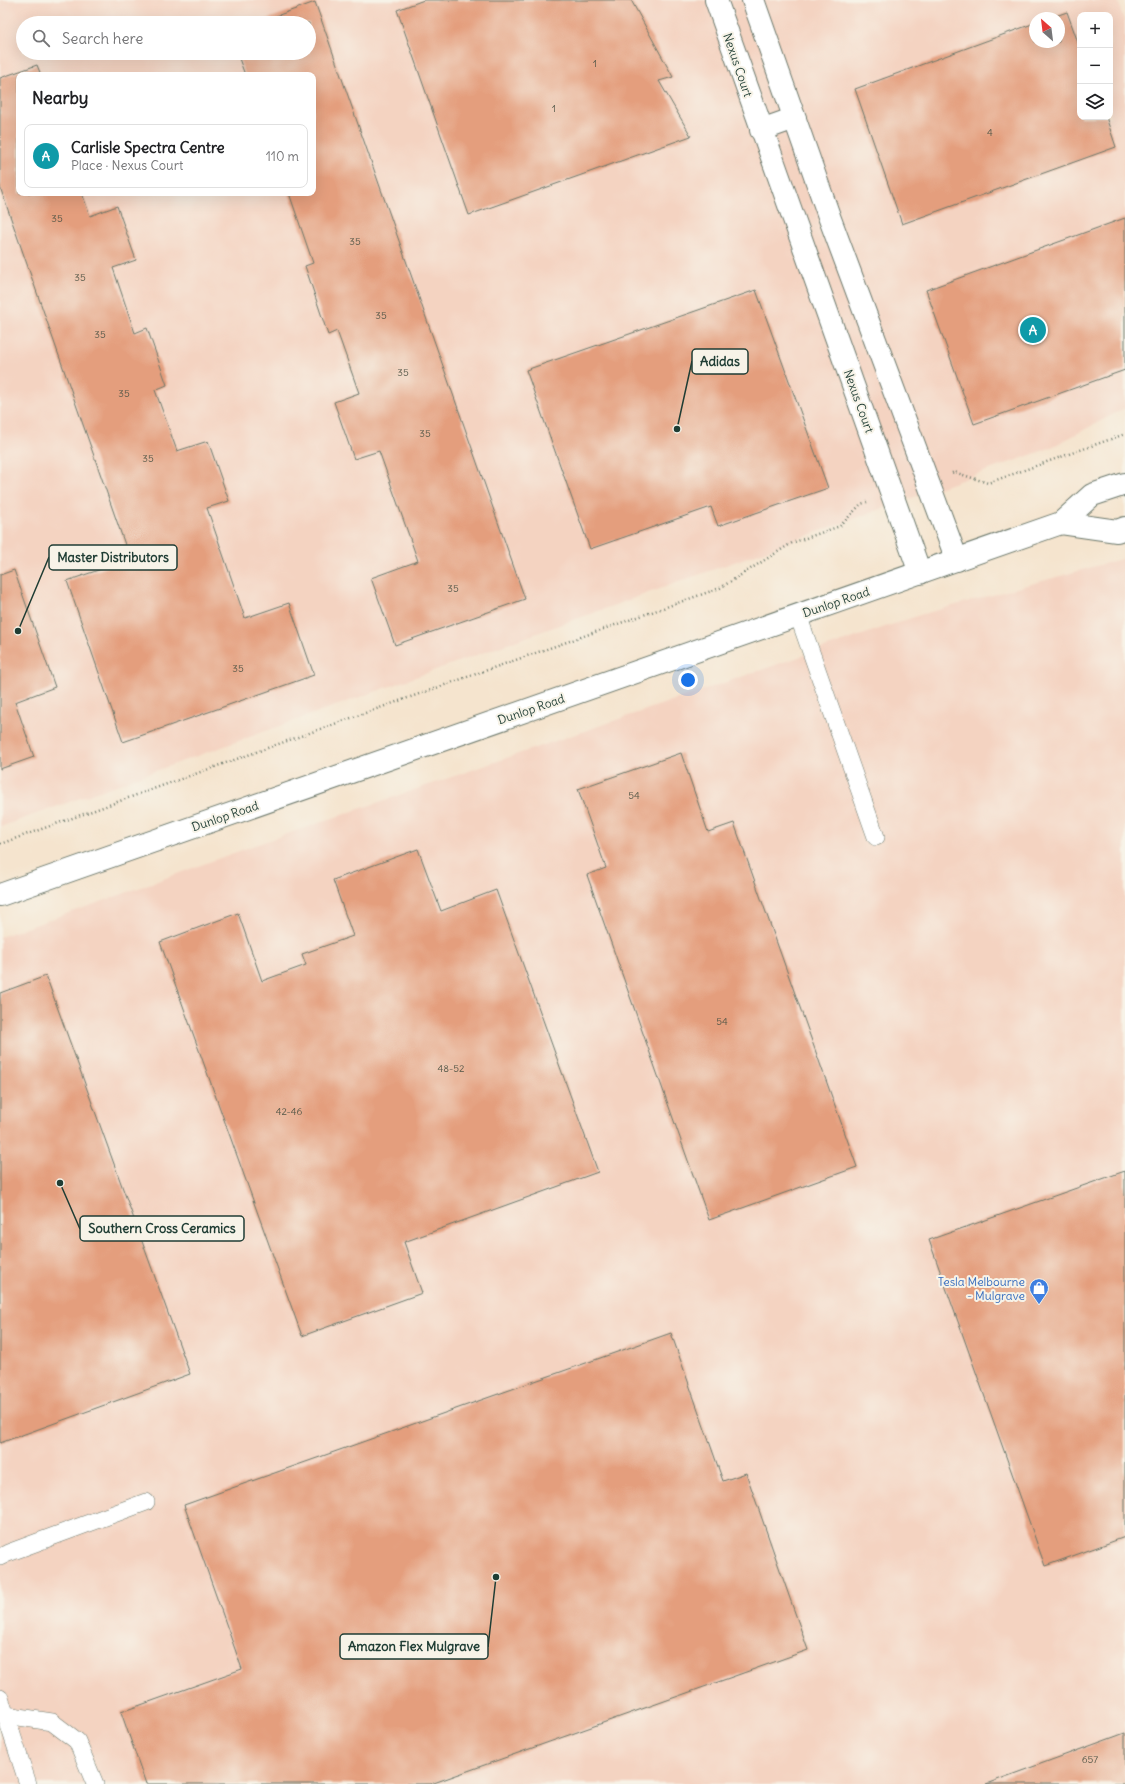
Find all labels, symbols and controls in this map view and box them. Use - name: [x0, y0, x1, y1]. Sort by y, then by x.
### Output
- north arrow: [1029, 12, 1065, 48]
- map controls: [1077, 12, 1113, 120]
- button: +: [1077, 12, 1113, 48]
- search box: [16, 16, 316, 60]
- icon: search: [30, 27, 52, 49]
- text: Search here: [62, 29, 143, 48]
- street label: Nexus Court: [720, 31, 756, 99]
- button: −: [1077, 48, 1113, 84]
- house number: 1: [593, 57, 597, 70]
- button: layers: [1077, 84, 1113, 120]
- text: Nearby: [32, 87, 88, 109]
- house number: 1: [552, 102, 556, 115]
- house number: 4: [987, 126, 993, 139]
- text: Carlisle Spectra Centre: [71, 138, 225, 157]
- text: A: [42, 148, 50, 165]
- text: 110 m: [266, 148, 299, 165]
- text: Place · Nexus Court: [71, 157, 183, 174]
- house number: 35: [51, 212, 63, 225]
- house number: 35: [349, 235, 361, 248]
- house number: 35: [74, 271, 86, 284]
- house number: 35: [375, 309, 387, 322]
- pin: A: [1020, 315, 1046, 345]
- house number: 35: [94, 328, 106, 341]
- callout: Adidas: [692, 349, 748, 374]
- text: Adidas: [700, 353, 740, 370]
- house number: 35: [397, 366, 409, 379]
- street label: Nexus Court: [841, 367, 877, 435]
- house number: 35: [118, 387, 130, 400]
- house number: 35: [419, 427, 431, 440]
- house number: 35: [142, 452, 154, 465]
- callout: Master Distributors: [49, 545, 177, 570]
- text: Master Distributors: [57, 549, 169, 566]
- house number: 35: [447, 582, 459, 595]
- street label: Dunlop Road: [801, 584, 871, 620]
- house number: 35: [232, 662, 244, 675]
- your location: [678, 670, 698, 690]
- street label: Dunlop Road: [496, 691, 566, 727]
- house number: 54: [628, 789, 640, 802]
- street label: Dunlop Road: [190, 798, 260, 834]
- house number: 54: [716, 1015, 728, 1028]
- house number: 48-52: [437, 1062, 465, 1075]
- house number: 42-46: [276, 1105, 303, 1118]
- callout: Southern Cross Ceramics: [80, 1216, 244, 1241]
- text: Southern Cross Ceramics: [88, 1220, 236, 1237]
- place label: Tesla Melbourne - Mulgrave: [938, 1274, 1025, 1303]
- shop icon: Tesla Melbourne - Mulgrave: [1028, 1277, 1050, 1305]
- callout: Amazon Flex Mulgrave: [340, 1634, 488, 1659]
- text: Amazon Flex Mulgrave: [348, 1638, 480, 1655]
- house number: 657: [1082, 1753, 1098, 1766]

